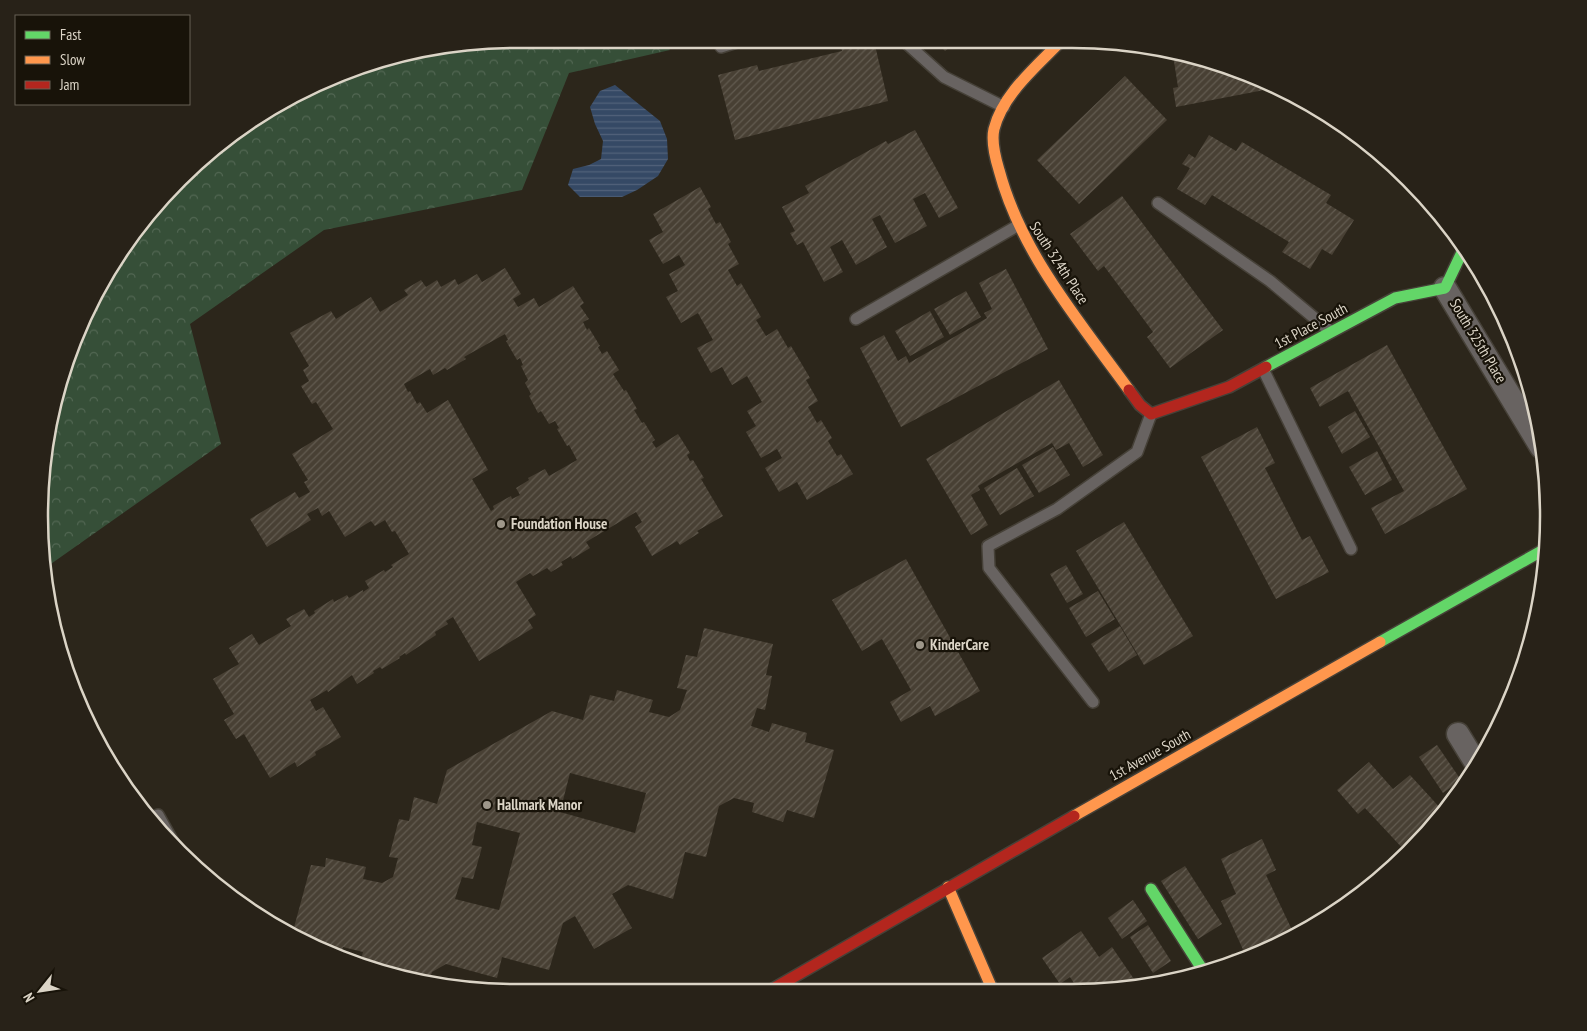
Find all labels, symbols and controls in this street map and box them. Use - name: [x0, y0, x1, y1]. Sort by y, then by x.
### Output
- legend: [15, 15, 190, 105]
- text: Fast: [60, 25, 81, 44]
- text: Slow: [60, 50, 85, 69]
- text: Jam: [59, 75, 79, 94]
- street label: South 324th Place: [1026, 218, 1093, 308]
- street label: South 325th Place: [1446, 295, 1511, 386]
- street label: 1st Place South: [1271, 298, 1351, 353]
- place label: Foundation House: [511, 514, 608, 533]
- marker: Foundation House: [495, 518, 507, 530]
- place label: KinderCare: [930, 635, 989, 654]
- marker: KinderCare: [914, 639, 926, 651]
- street label: 1st Avenue South: [1106, 724, 1194, 785]
- place label: Hallmark Manor: [497, 795, 582, 814]
- marker: Hallmark Manor: [481, 799, 493, 811]
- north arrow: [15, 966, 65, 1016]
- text: N: [19, 990, 38, 1005]

